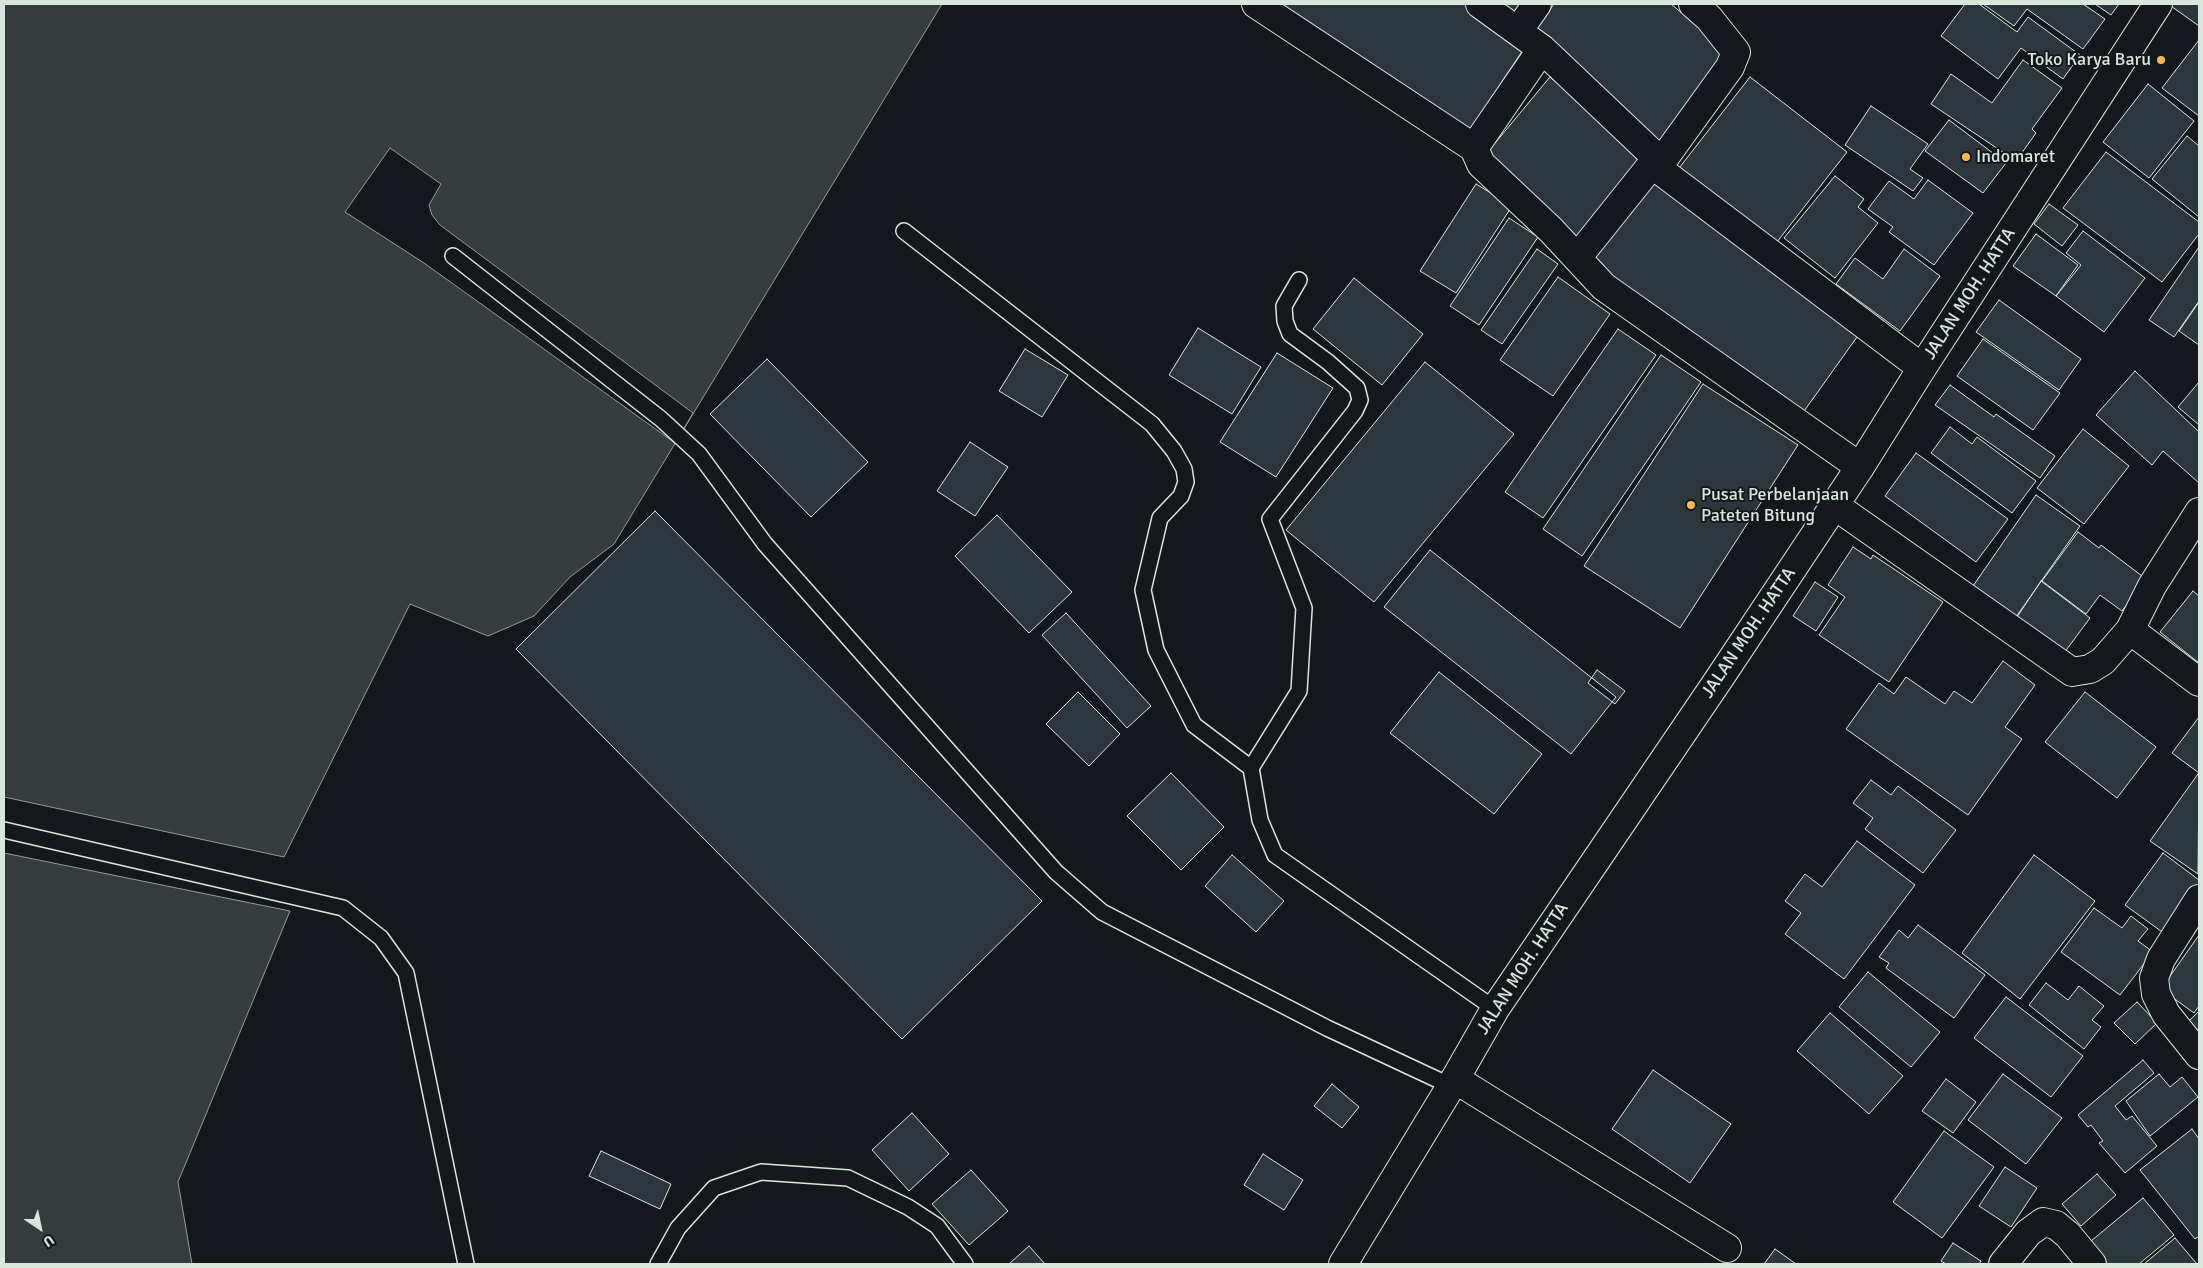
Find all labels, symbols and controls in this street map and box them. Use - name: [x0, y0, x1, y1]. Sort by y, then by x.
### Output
- place label: Toko Karya Baru: [2028, 49, 2151, 71]
- marker: Toko Karya Baru: [2155, 54, 2167, 66]
- place label: Indomaret: [1976, 146, 2055, 168]
- marker: Indomaret: [1960, 151, 1972, 163]
- street label: JALAN MOH. HATTA: [1919, 224, 2021, 364]
- place label: Pusat Perbelanjaan Pateten Bitung: [1701, 484, 1849, 526]
- marker: Pusat Perbelanjaan Pateten Bitung: [1685, 499, 1697, 511]
- street label: JALAN MOH. HATTA: [1697, 564, 1801, 702]
- street label: JALAN MOH. HATTA: [1472, 899, 1574, 1039]
- north arrow: [15, 1203, 65, 1253]
- text: U: [40, 1231, 57, 1251]

